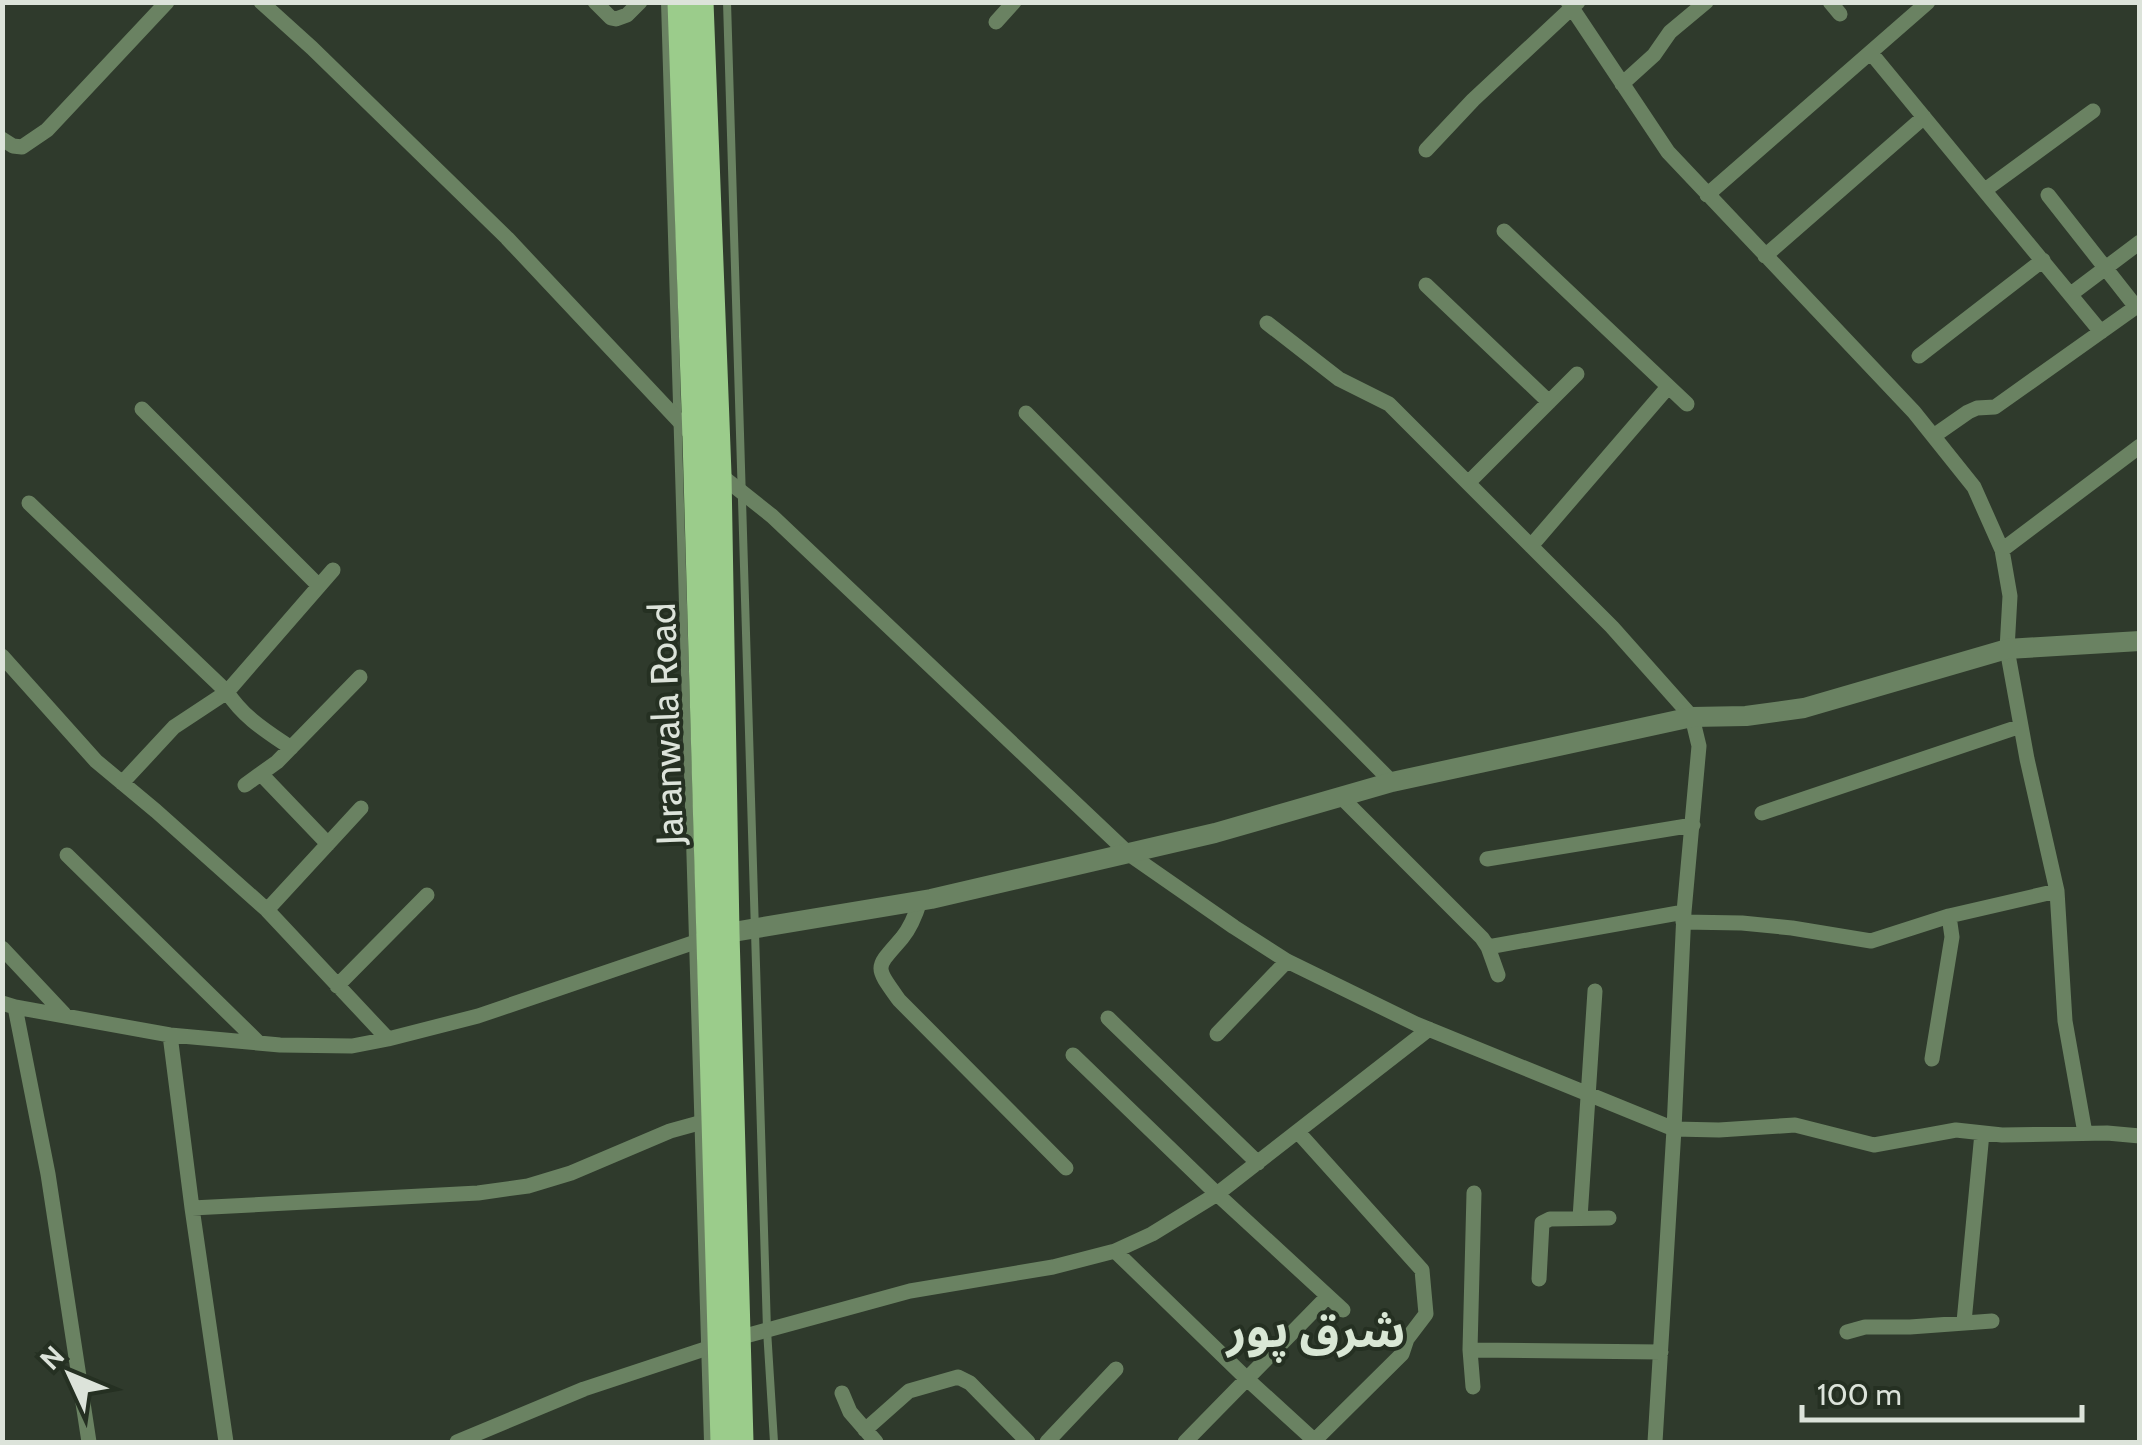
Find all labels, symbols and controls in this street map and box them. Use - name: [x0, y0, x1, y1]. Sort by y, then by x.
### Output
- street label: Jaranwala Road: [638, 602, 693, 847]
- district label: شرق پور: [1225, 1301, 1405, 1363]
- north arrow: [20, 1325, 120, 1425]
- text: N: [33, 1339, 71, 1377]
- scale bar: [1802, 1360, 2082, 1422]
- text: 100 m: [1817, 1376, 1902, 1413]

